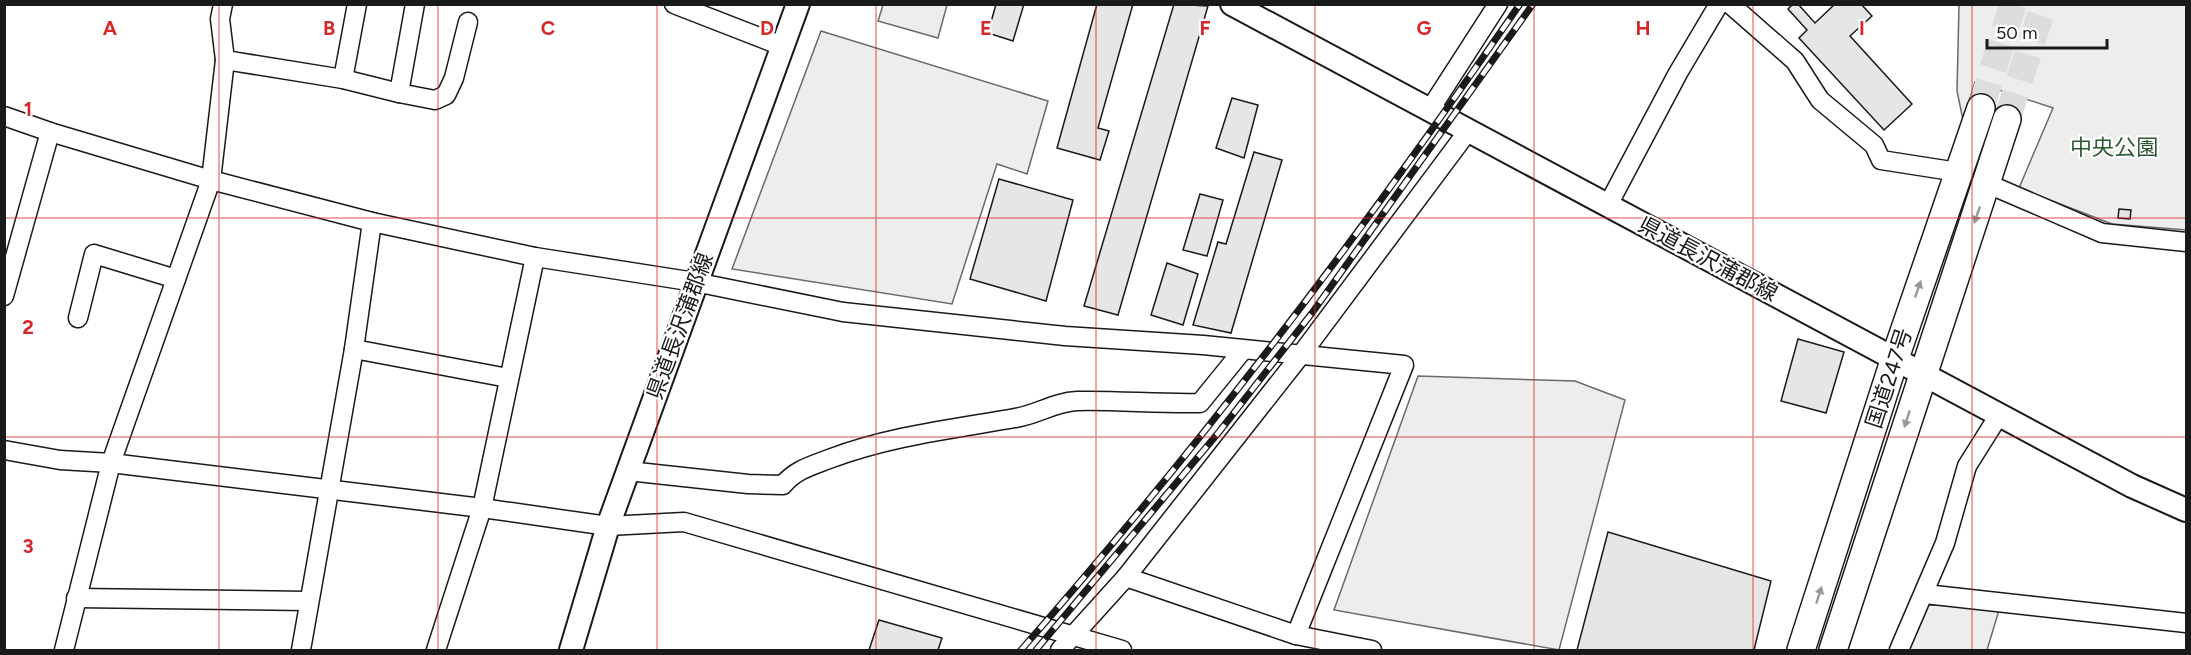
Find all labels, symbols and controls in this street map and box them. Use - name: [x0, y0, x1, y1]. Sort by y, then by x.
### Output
- scale bar: [1987, 12, 2107, 50]
- text: A: [103, 16, 118, 40]
- text: B: [323, 16, 335, 40]
- text: C: [541, 16, 555, 40]
- text: D: [760, 16, 774, 40]
- text: E: [980, 16, 992, 40]
- text: F: [1199, 16, 1211, 40]
- text: G: [1417, 16, 1432, 40]
- text: H: [1636, 16, 1651, 40]
- text: I: [1859, 16, 1865, 40]
- text: 50 m: [1996, 22, 2038, 44]
- text: 1: [24, 97, 32, 121]
- park label: 中央公園: [2070, 134, 2158, 161]
- one-way arrow: [1971, 206, 1981, 224]
- street label: 県道長沢蒲郡線: [1634, 211, 1782, 307]
- street label: 県道長沢蒲郡線: [641, 249, 719, 403]
- one-way arrow: [1914, 280, 1923, 298]
- text: 2: [22, 315, 34, 339]
- street label: 国道247号: [1860, 324, 1918, 432]
- one-way arrow: [1902, 410, 1912, 428]
- text: 3: [22, 534, 34, 558]
- one-way arrow: [1815, 586, 1824, 604]

